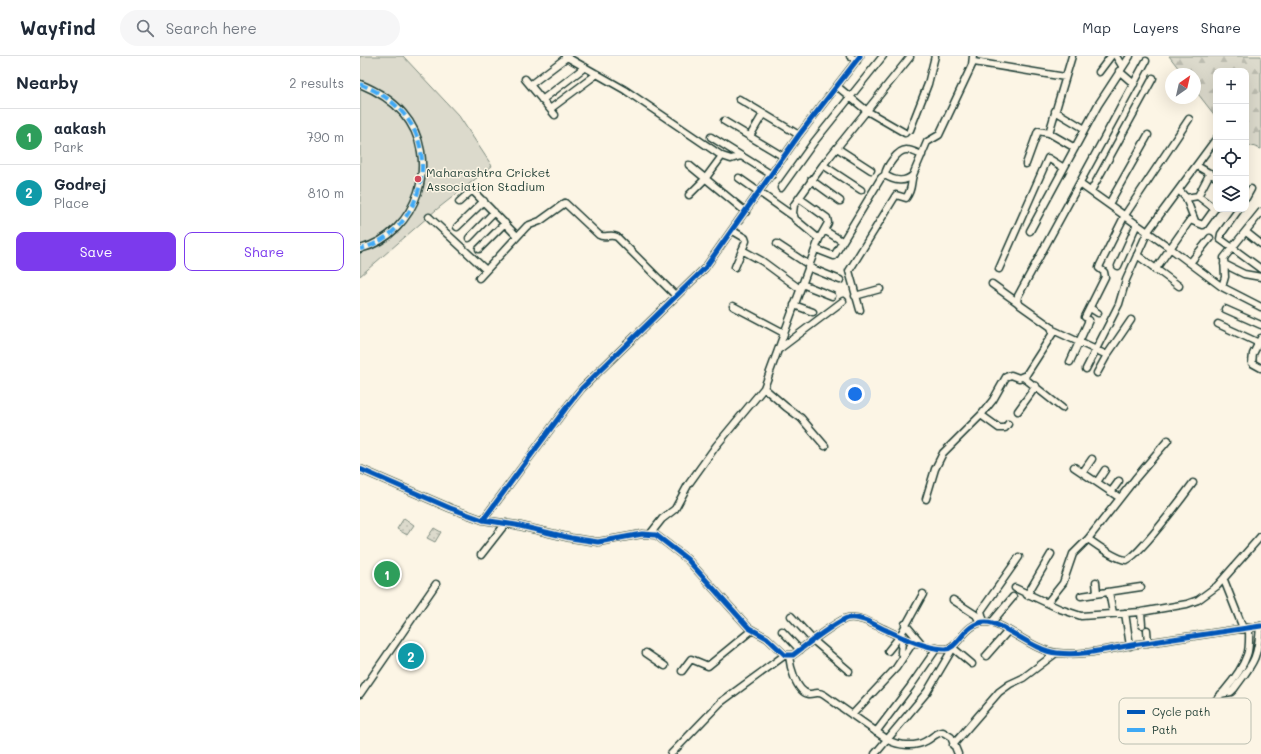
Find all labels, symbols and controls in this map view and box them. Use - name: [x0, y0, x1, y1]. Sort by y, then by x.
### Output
- search box: [120, 10, 400, 46]
- text: Wayfind: [20, 15, 96, 40]
- icon: search: [134, 17, 156, 39]
- text: Search here: [166, 18, 257, 38]
- text: Map: [1082, 18, 1111, 37]
- text: Layers: [1133, 18, 1179, 37]
- text: Share: [1201, 18, 1241, 37]
- north arrow: [1165, 68, 1201, 104]
- map controls: [1213, 68, 1249, 212]
- button: +: [1213, 68, 1249, 104]
- text: Nearby: [16, 71, 78, 93]
- text: 2 results: [289, 74, 344, 91]
- button: −: [1213, 104, 1249, 140]
- text: aakash: [54, 118, 106, 138]
- text: 1: [26, 128, 32, 145]
- text: 790 m: [307, 128, 344, 145]
- text: Park: [54, 138, 83, 155]
- button: locate: [1213, 140, 1249, 176]
- place label: Maharashtra Cricket Association Stadium: [426, 164, 550, 194]
- text: Godrej: [54, 174, 107, 194]
- marker: Maharashtra Cricket Association Stadium: [413, 174, 423, 184]
- button: layers: [1213, 176, 1249, 212]
- text: 2: [25, 184, 33, 201]
- text: 810 m: [308, 184, 344, 201]
- text: Place: [54, 194, 89, 211]
- button: Save: [16, 232, 176, 271]
- button: Share: [184, 232, 344, 271]
- your location: [845, 384, 865, 404]
- pin: 1: [374, 559, 400, 589]
- pin: 2: [398, 641, 424, 671]
- legend: [1119, 698, 1251, 744]
- text: Cycle path: [1152, 704, 1210, 719]
- text: Path: [1152, 722, 1177, 737]

